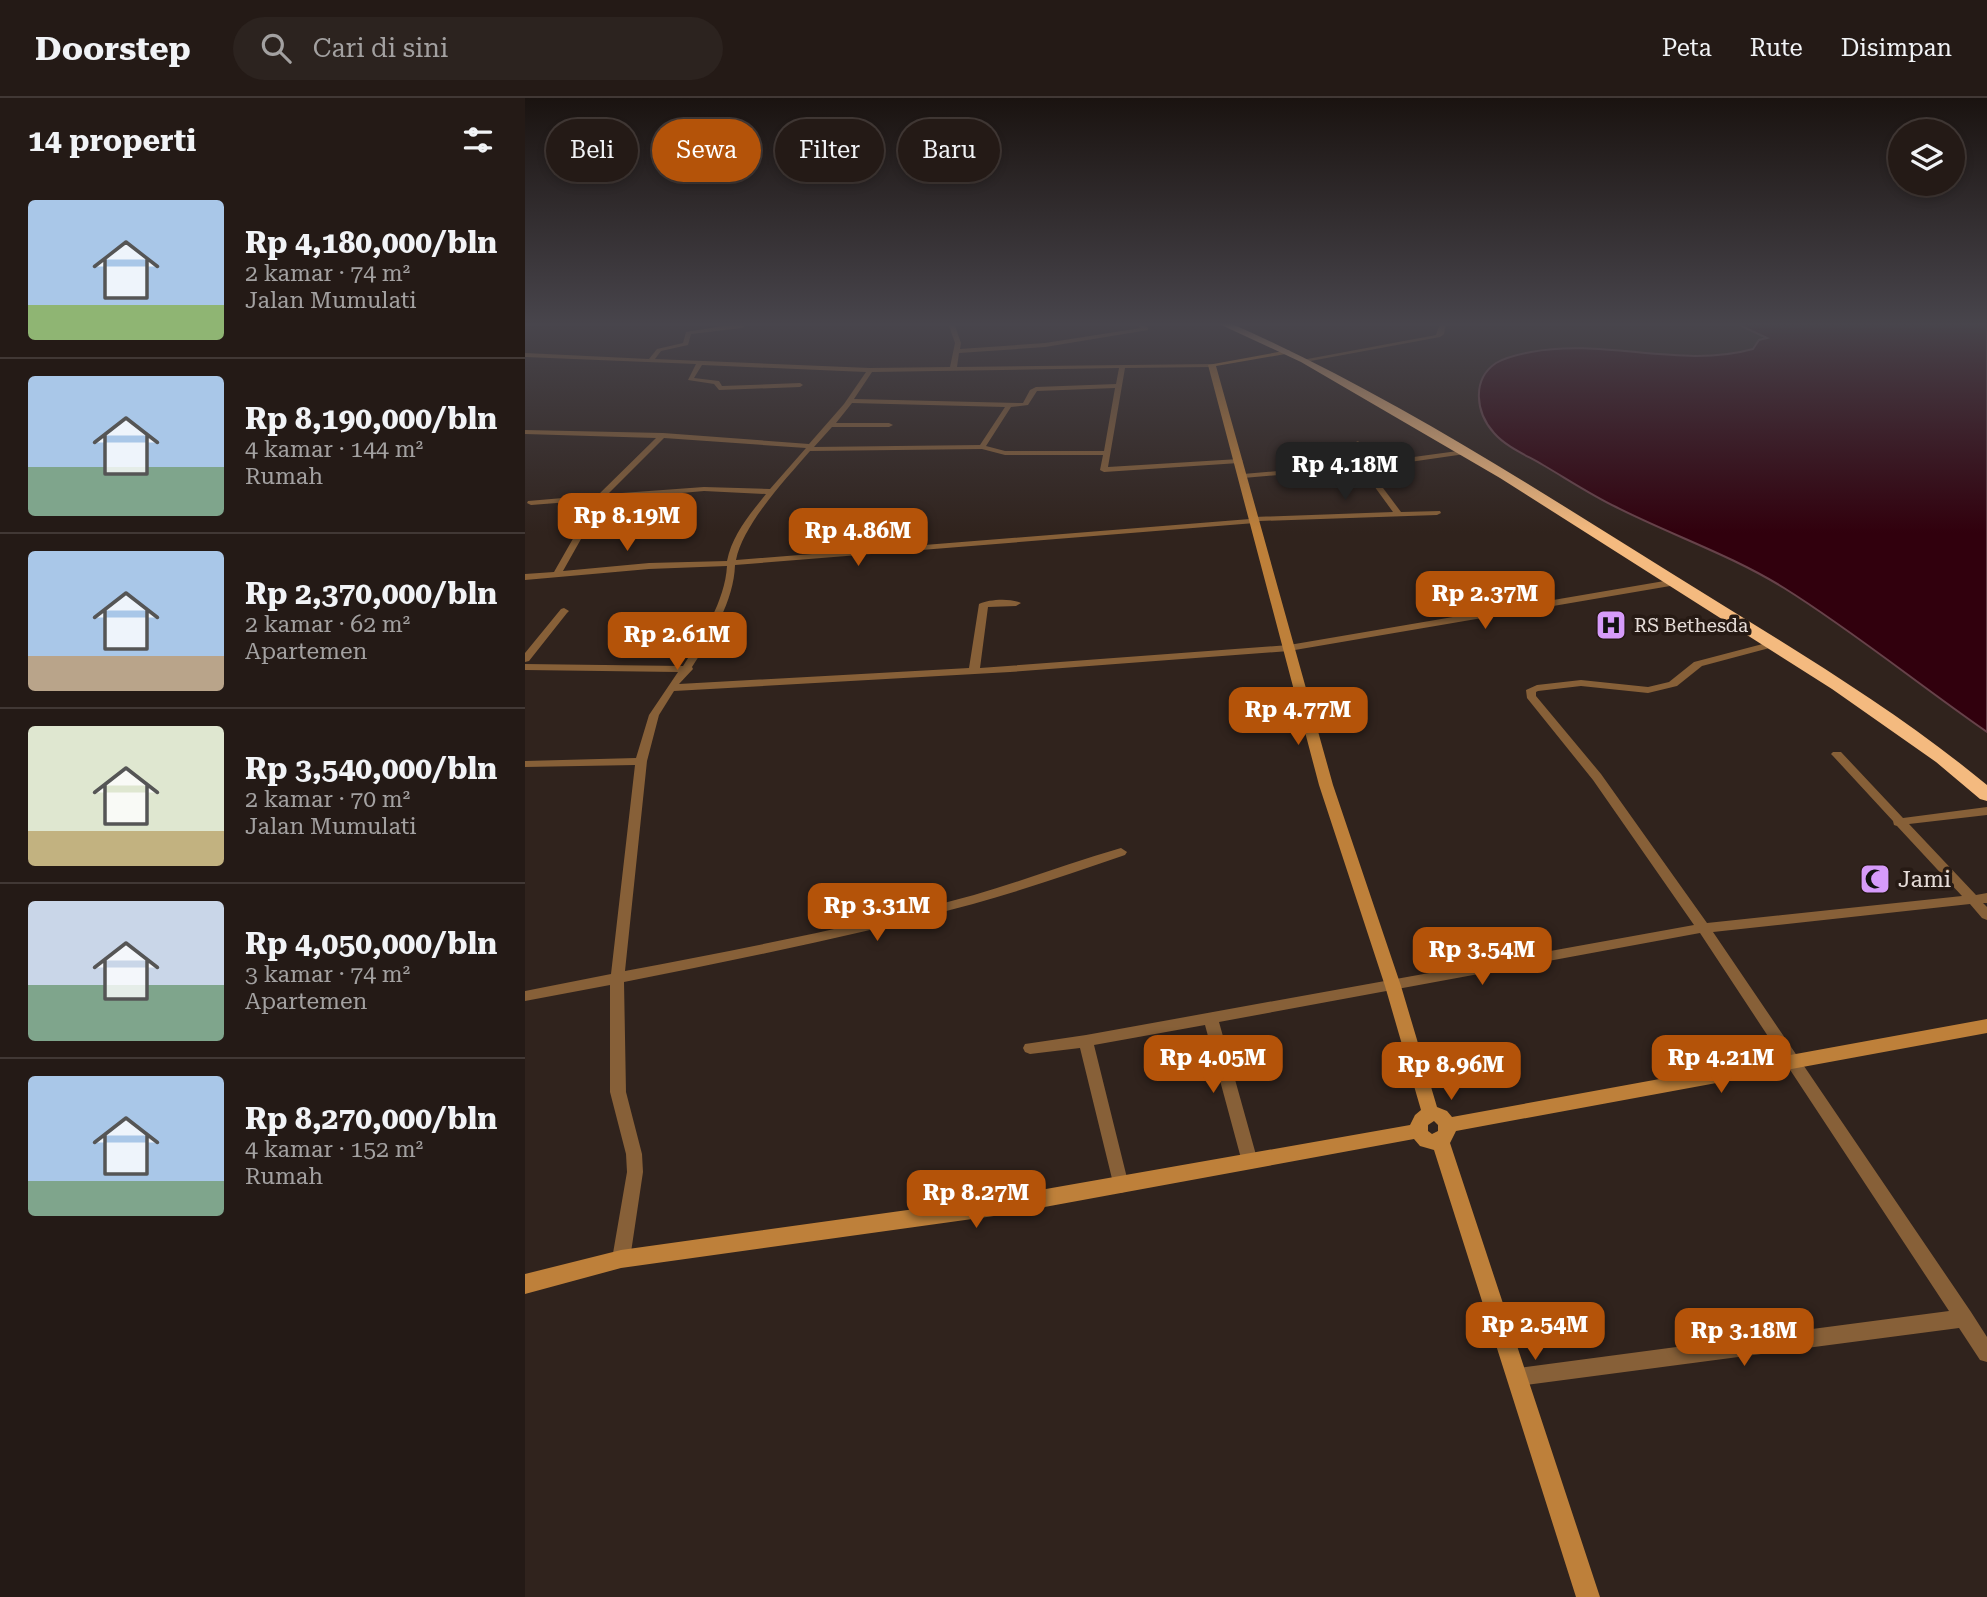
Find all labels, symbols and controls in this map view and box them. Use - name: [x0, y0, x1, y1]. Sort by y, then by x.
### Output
- search box: [233, 17, 723, 80]
- text: Doorstep: [35, 29, 191, 68]
- icon: search: [257, 29, 295, 67]
- text: Cari di sini: [313, 33, 448, 63]
- text: Peta: [1662, 34, 1712, 62]
- text: Rute: [1750, 34, 1803, 62]
- text: Disimpan: [1841, 34, 1952, 62]
- chip: Beli: [546, 119, 638, 182]
- chip: Sewa: [652, 119, 761, 182]
- chip: Filter: [775, 119, 884, 182]
- chip: Baru: [898, 119, 1000, 182]
- map controls: [1888, 119, 1965, 196]
- button: layers: [1888, 119, 1965, 196]
- icon: filters: [459, 121, 497, 159]
- text: 14 properti: [28, 123, 196, 158]
- text: Rp 4,180,000/bln: [245, 225, 497, 260]
- icon: home: [84, 228, 168, 312]
- text: 2 kamar · 74 m²: [245, 260, 410, 287]
- text: Jalan Mumulati: [245, 287, 417, 314]
- text: Rp 8,190,000/bln: [245, 401, 497, 436]
- icon: home: [84, 404, 168, 488]
- text: 4 kamar · 144 m²: [245, 436, 423, 463]
- pin: Rp 4.18M: [1273, 442, 1417, 502]
- text: Rp 4.18M: [1292, 451, 1398, 478]
- text: Rumah: [245, 463, 323, 490]
- pin: Rp 8.19M: [555, 494, 699, 553]
- text: Rp 8.19M: [574, 502, 680, 529]
- pin: Rp 4.86M: [786, 508, 930, 568]
- text: Rp 4.86M: [805, 517, 911, 544]
- pin: Rp 2.37M: [1413, 572, 1557, 631]
- text: Rp 2,370,000/bln: [245, 576, 497, 611]
- icon: home: [84, 579, 168, 663]
- text: Rp 2.37M: [1432, 580, 1538, 607]
- hospital icon: RS Bethesda: [1594, 608, 1628, 642]
- text: 2 kamar · 62 m²: [245, 611, 410, 638]
- pin: Rp 2.61M: [605, 612, 749, 672]
- place label: RS Bethesda: [1634, 614, 1749, 637]
- text: Rp 2.61M: [624, 621, 730, 648]
- text: Apartemen: [245, 638, 367, 665]
- pin: Rp 4.77M: [1226, 688, 1370, 747]
- text: Rp 4.77M: [1245, 696, 1351, 723]
- text: Rp 3,540,000/bln: [245, 751, 497, 786]
- icon: home: [84, 754, 168, 838]
- text: 2 kamar · 70 m²: [245, 786, 410, 813]
- text: Jalan Mumulati: [245, 813, 417, 840]
- mosque icon: Jami: [1858, 862, 1892, 896]
- place label: Jami: [1898, 866, 1951, 893]
- pin: Rp 3.31M: [805, 884, 949, 943]
- text: Rp 3.31M: [824, 892, 930, 919]
- text: Rp 4,050,000/bln: [245, 926, 497, 961]
- pin: Rp 3.54M: [1410, 928, 1554, 987]
- icon: home: [84, 929, 168, 1013]
- text: Rp 3.54M: [1429, 936, 1535, 963]
- text: 3 kamar · 74 m²: [245, 961, 410, 988]
- text: Apartemen: [245, 988, 367, 1015]
- pin: Rp 4.05M: [1141, 1035, 1285, 1095]
- pin: Rp 4.21M: [1649, 1035, 1793, 1095]
- pin: Rp 8.96M: [1379, 1042, 1523, 1102]
- text: Rp 4.05M: [1160, 1044, 1266, 1071]
- text: Rp 4.21M: [1668, 1044, 1774, 1071]
- text: Rp 8.96M: [1398, 1051, 1504, 1078]
- text: Rp 8,270,000/bln: [245, 1101, 497, 1136]
- icon: home: [84, 1104, 168, 1188]
- text: 4 kamar · 152 m²: [245, 1136, 423, 1163]
- text: Rumah: [245, 1163, 323, 1190]
- pin: Rp 8.27M: [904, 1170, 1048, 1230]
- text: Rp 8.27M: [923, 1179, 1029, 1206]
- pin: Rp 2.54M: [1463, 1302, 1607, 1362]
- pin: Rp 3.18M: [1672, 1308, 1816, 1368]
- text: Rp 2.54M: [1482, 1311, 1588, 1338]
- text: Rp 3.18M: [1691, 1317, 1797, 1344]

